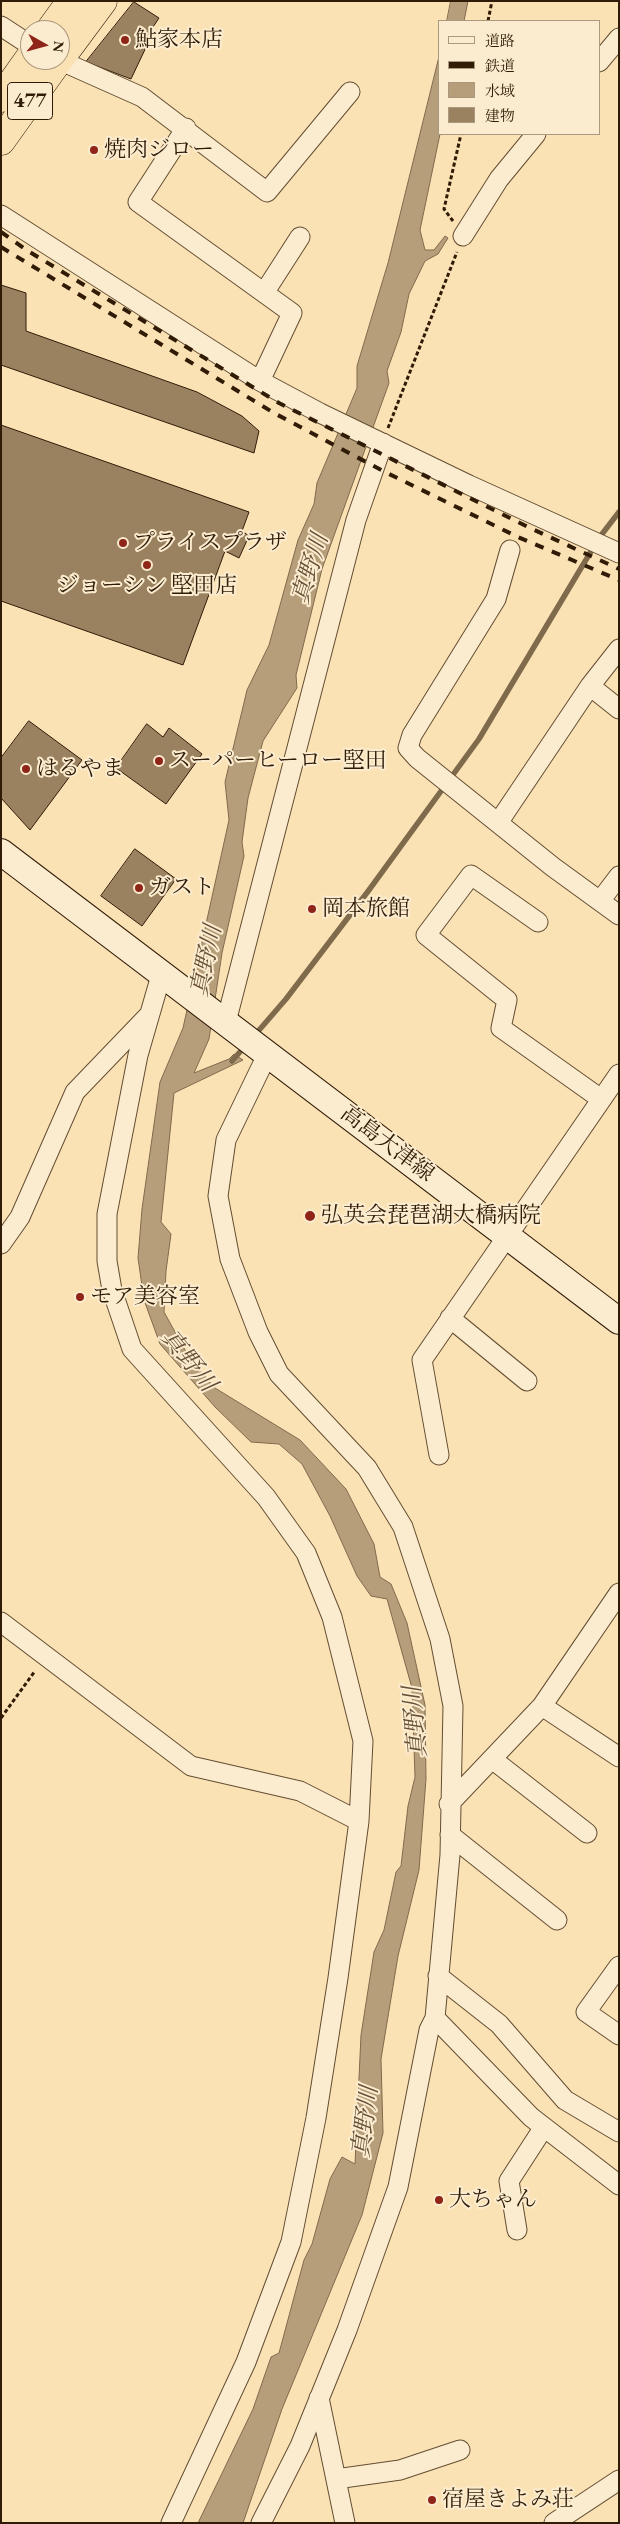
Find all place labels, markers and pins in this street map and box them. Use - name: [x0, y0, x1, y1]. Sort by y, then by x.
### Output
- place label: 鮎家本店: [135, 27, 223, 53]
- marker: 鮎家本店: [119, 34, 131, 46]
- place label: 焼肉ジロー: [104, 137, 214, 163]
- marker: 焼肉ジロー: [88, 144, 100, 156]
- place label: プライスプラザ: [133, 530, 287, 556]
- marker: プライスプラザ: [117, 537, 129, 549]
- marker: ジョーシン 堅田店: [141, 559, 153, 571]
- place label: ジョーシン 堅田店: [57, 573, 237, 599]
- place label: スーパーヒーロー堅田: [169, 748, 387, 774]
- marker: スーパーヒーロー堅田: [153, 755, 165, 767]
- place label: はるやま: [36, 756, 124, 782]
- marker: はるやま: [20, 763, 32, 775]
- place label: ガスト: [149, 875, 215, 901]
- marker: ガスト: [133, 882, 145, 894]
- place label: 岡本旅館: [322, 896, 410, 922]
- marker: 岡本旅館: [306, 903, 318, 915]
- place label: 弘英会琵琶湖大橋病院: [321, 1203, 541, 1229]
- marker: 弘英会琵琶湖大橋病院: [303, 1209, 317, 1223]
- place label: モア美容室: [90, 1284, 200, 1310]
- marker: モア美容室: [74, 1291, 86, 1303]
- place label: 大ちゃん: [449, 2187, 537, 2213]
- marker: 大ちゃん: [433, 2194, 445, 2206]
- place label: 宿屋きよみ荘: [442, 2487, 574, 2513]
- marker: 宿屋きよみ荘: [426, 2494, 438, 2506]

